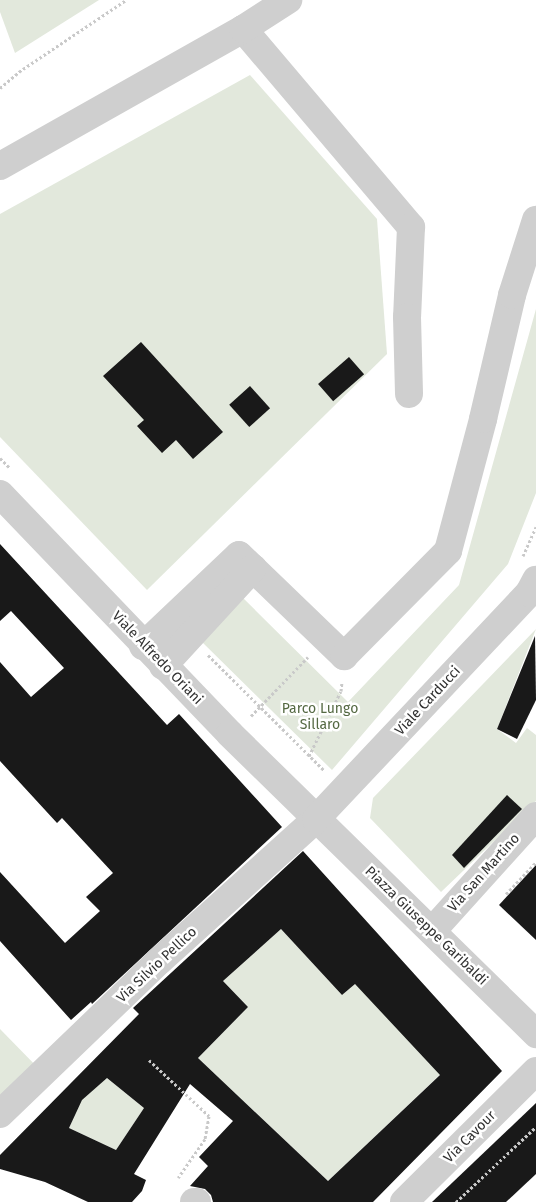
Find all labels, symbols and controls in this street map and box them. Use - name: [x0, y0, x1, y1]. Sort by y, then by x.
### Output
- street label: Viale Alfredo Oriani: [108, 608, 206, 708]
- street label: Viale Carducci: [392, 663, 464, 739]
- park label: Parco Lungo Sillaro: [282, 701, 358, 734]
- street label: Via San Martino: [444, 830, 524, 916]
- street label: Piazza Giuseppe Garibaldi: [361, 863, 491, 989]
- street label: Via Silvio Pellico: [113, 924, 201, 1006]
- street label: Via Cavour: [440, 1107, 500, 1167]

